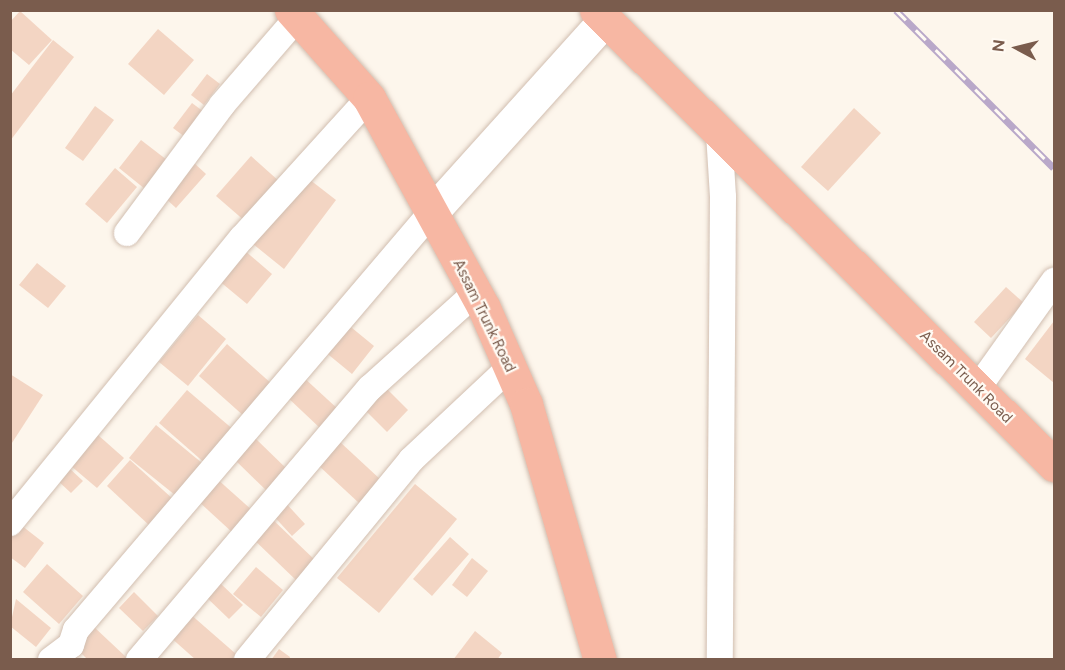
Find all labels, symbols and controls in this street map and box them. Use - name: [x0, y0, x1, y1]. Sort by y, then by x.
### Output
- north arrow: [987, 18, 1047, 78]
- text: N: [988, 38, 1009, 53]
- street label: Assam Trunk Road: [449, 257, 519, 375]
- street label: Assam Trunk Road: [916, 327, 1016, 427]

